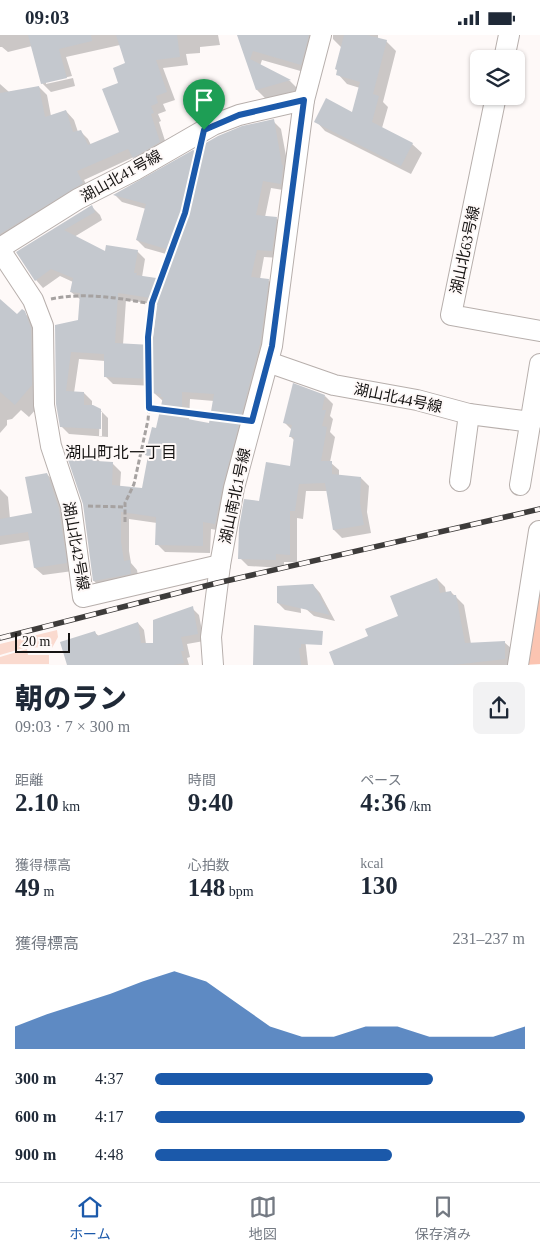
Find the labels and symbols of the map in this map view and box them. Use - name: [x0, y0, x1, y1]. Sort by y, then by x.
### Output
- pin: [183, 79, 225, 130]
- street label: 湖山北41号線: [77, 146, 164, 205]
- street label: 湖山北63号線: [447, 204, 482, 296]
- street label: 湖山北44号線: [352, 380, 444, 415]
- district label: 湖山町北一丁目: [65, 444, 177, 461]
- street label: 湖山南北1号線: [216, 446, 253, 545]
- street label: 湖山北42号線: [60, 500, 93, 592]
- scale bar: [15, 629, 70, 653]

